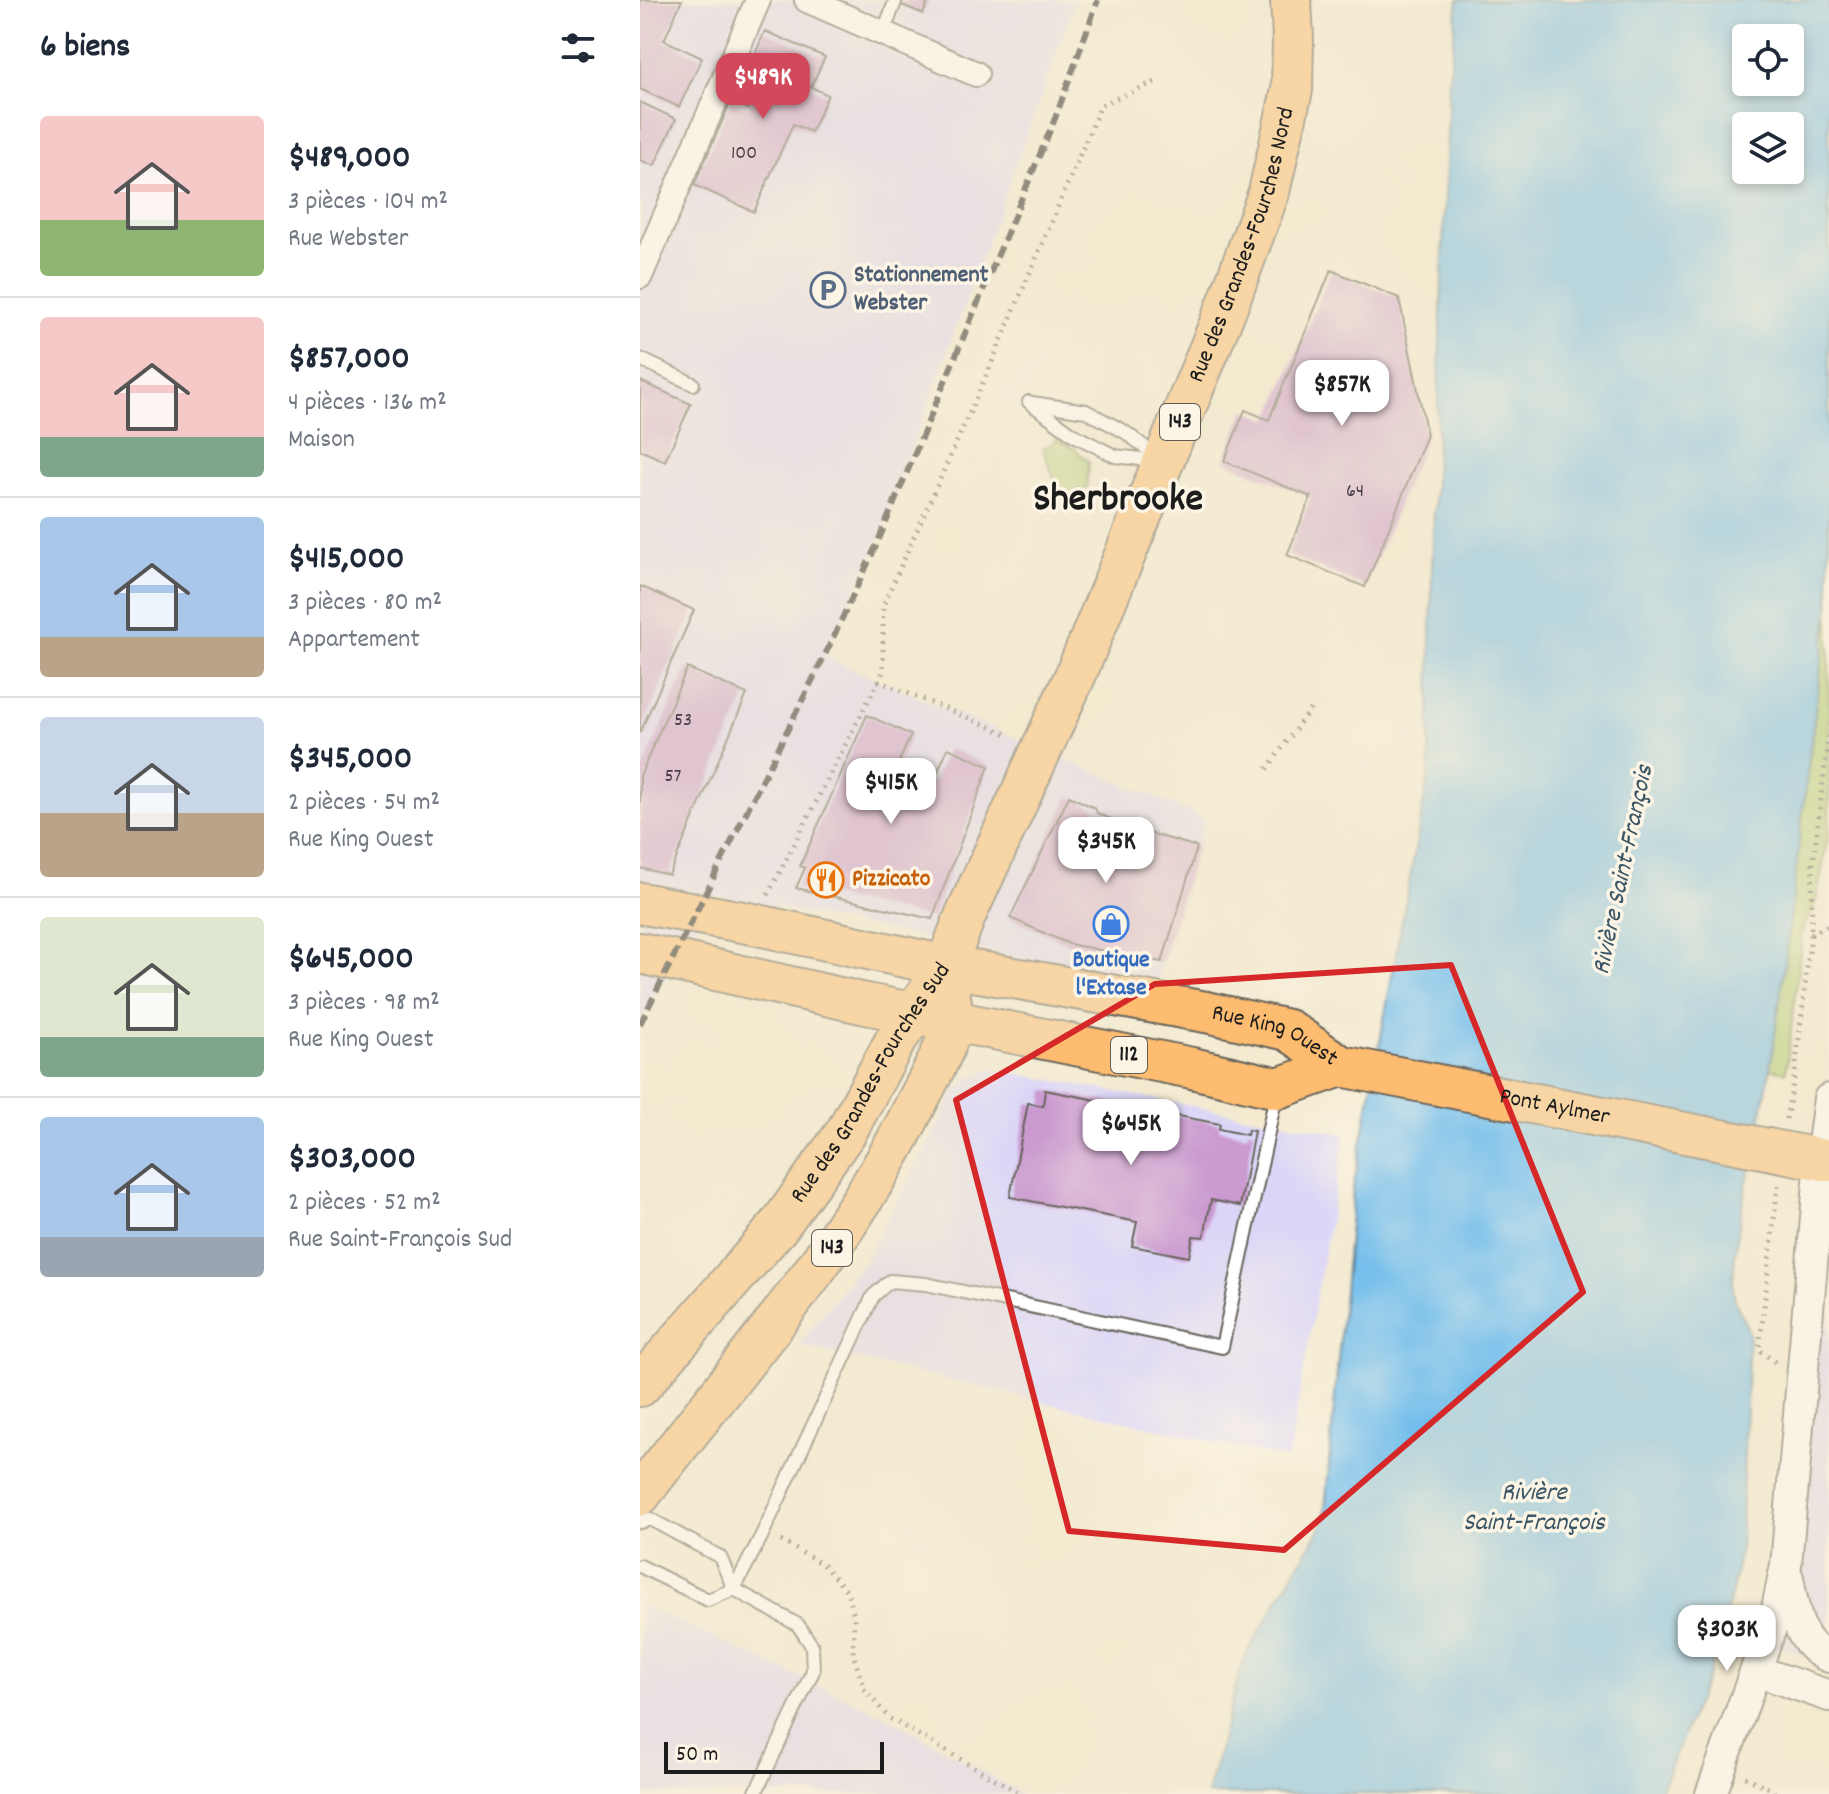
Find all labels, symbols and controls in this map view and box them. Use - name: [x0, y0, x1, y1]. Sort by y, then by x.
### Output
- text: 6 biens: [40, 24, 130, 73]
- map controls: [1732, 24, 1804, 184]
- button: locate: [1732, 24, 1804, 96]
- icon: filters: [556, 26, 600, 70]
- pin: $489K: [707, 53, 819, 121]
- text: $489K: [734, 60, 792, 97]
- street label: Rue des Grandes-Fourches Nord: [1180, 104, 1305, 388]
- button: layers: [1732, 112, 1804, 184]
- text: $489,000: [288, 135, 411, 184]
- house number: 100: [731, 140, 757, 168]
- icon: home: [104, 148, 200, 244]
- text: 3 pièces · 104 m²: [288, 184, 448, 221]
- text: Rue Webster: [288, 221, 409, 258]
- place label: Stationnement Webster: [854, 259, 988, 321]
- parking icon: Stationnement Webster: [809, 271, 847, 309]
- text: $857,000: [288, 336, 410, 385]
- icon: home: [104, 349, 200, 445]
- pin: $857K: [1286, 360, 1398, 428]
- text: $857K: [1313, 367, 1371, 404]
- text: 4 pièces · 136 m²: [288, 385, 447, 422]
- road number: 143: [1160, 404, 1200, 440]
- text: Maison: [288, 422, 355, 459]
- district label: Sherbrooke: [1033, 473, 1203, 530]
- house number: 64: [1346, 478, 1364, 506]
- text: $415,000: [288, 536, 405, 585]
- icon: home: [104, 549, 200, 645]
- text: 3 pièces · 80 m²: [288, 585, 442, 622]
- text: Appartement: [288, 622, 420, 659]
- house number: 53: [674, 707, 692, 735]
- text: $345,000: [288, 736, 412, 785]
- icon: home: [104, 749, 200, 845]
- pin: $415K: [835, 758, 947, 826]
- water label: Rivière Saint-François: [1584, 761, 1664, 978]
- house number: 57: [665, 763, 681, 791]
- text: $415K: [864, 765, 918, 802]
- text: 2 pièces · 54 m²: [288, 785, 440, 822]
- pin: $345K: [1050, 817, 1162, 885]
- text: Rue King Ouest: [288, 822, 434, 859]
- text: $345K: [1076, 824, 1136, 861]
- restaurant icon: Pizzicato: [807, 861, 845, 899]
- place label: Pizzicato: [852, 863, 931, 897]
- shop icon: Boutique l'Extase: [1092, 905, 1130, 943]
- text: $645,000: [288, 936, 414, 985]
- place label: Boutique l'Extase: [1072, 944, 1150, 1006]
- icon: home: [104, 949, 200, 1045]
- street label: Rue des Grandes-Fourches Sud: [783, 956, 960, 1211]
- text: 3 pièces · 98 m²: [288, 985, 440, 1022]
- street label: Rue King Ouest: [1209, 997, 1345, 1076]
- text: Rue King Ouest: [288, 1022, 434, 1059]
- road number: 112: [1111, 1037, 1147, 1073]
- street label: Pont Aylmer: [1496, 1080, 1613, 1135]
- pin: $645K: [1075, 1099, 1187, 1167]
- text: $645K: [1101, 1106, 1161, 1143]
- text: $303,000: [288, 1136, 416, 1185]
- icon: home: [104, 1149, 200, 1245]
- text: 2 pièces · 52 m²: [288, 1185, 441, 1222]
- text: Rue Saint-François Sud: [288, 1222, 512, 1259]
- road number: 143: [812, 1230, 852, 1266]
- water label: Rivière Saint-François: [1463, 1475, 1606, 1542]
- pin: $303K: [1671, 1605, 1783, 1673]
- text: $303K: [1696, 1612, 1758, 1649]
- scale bar: [664, 1738, 884, 1774]
- text: 50 m: [676, 1740, 718, 1771]

